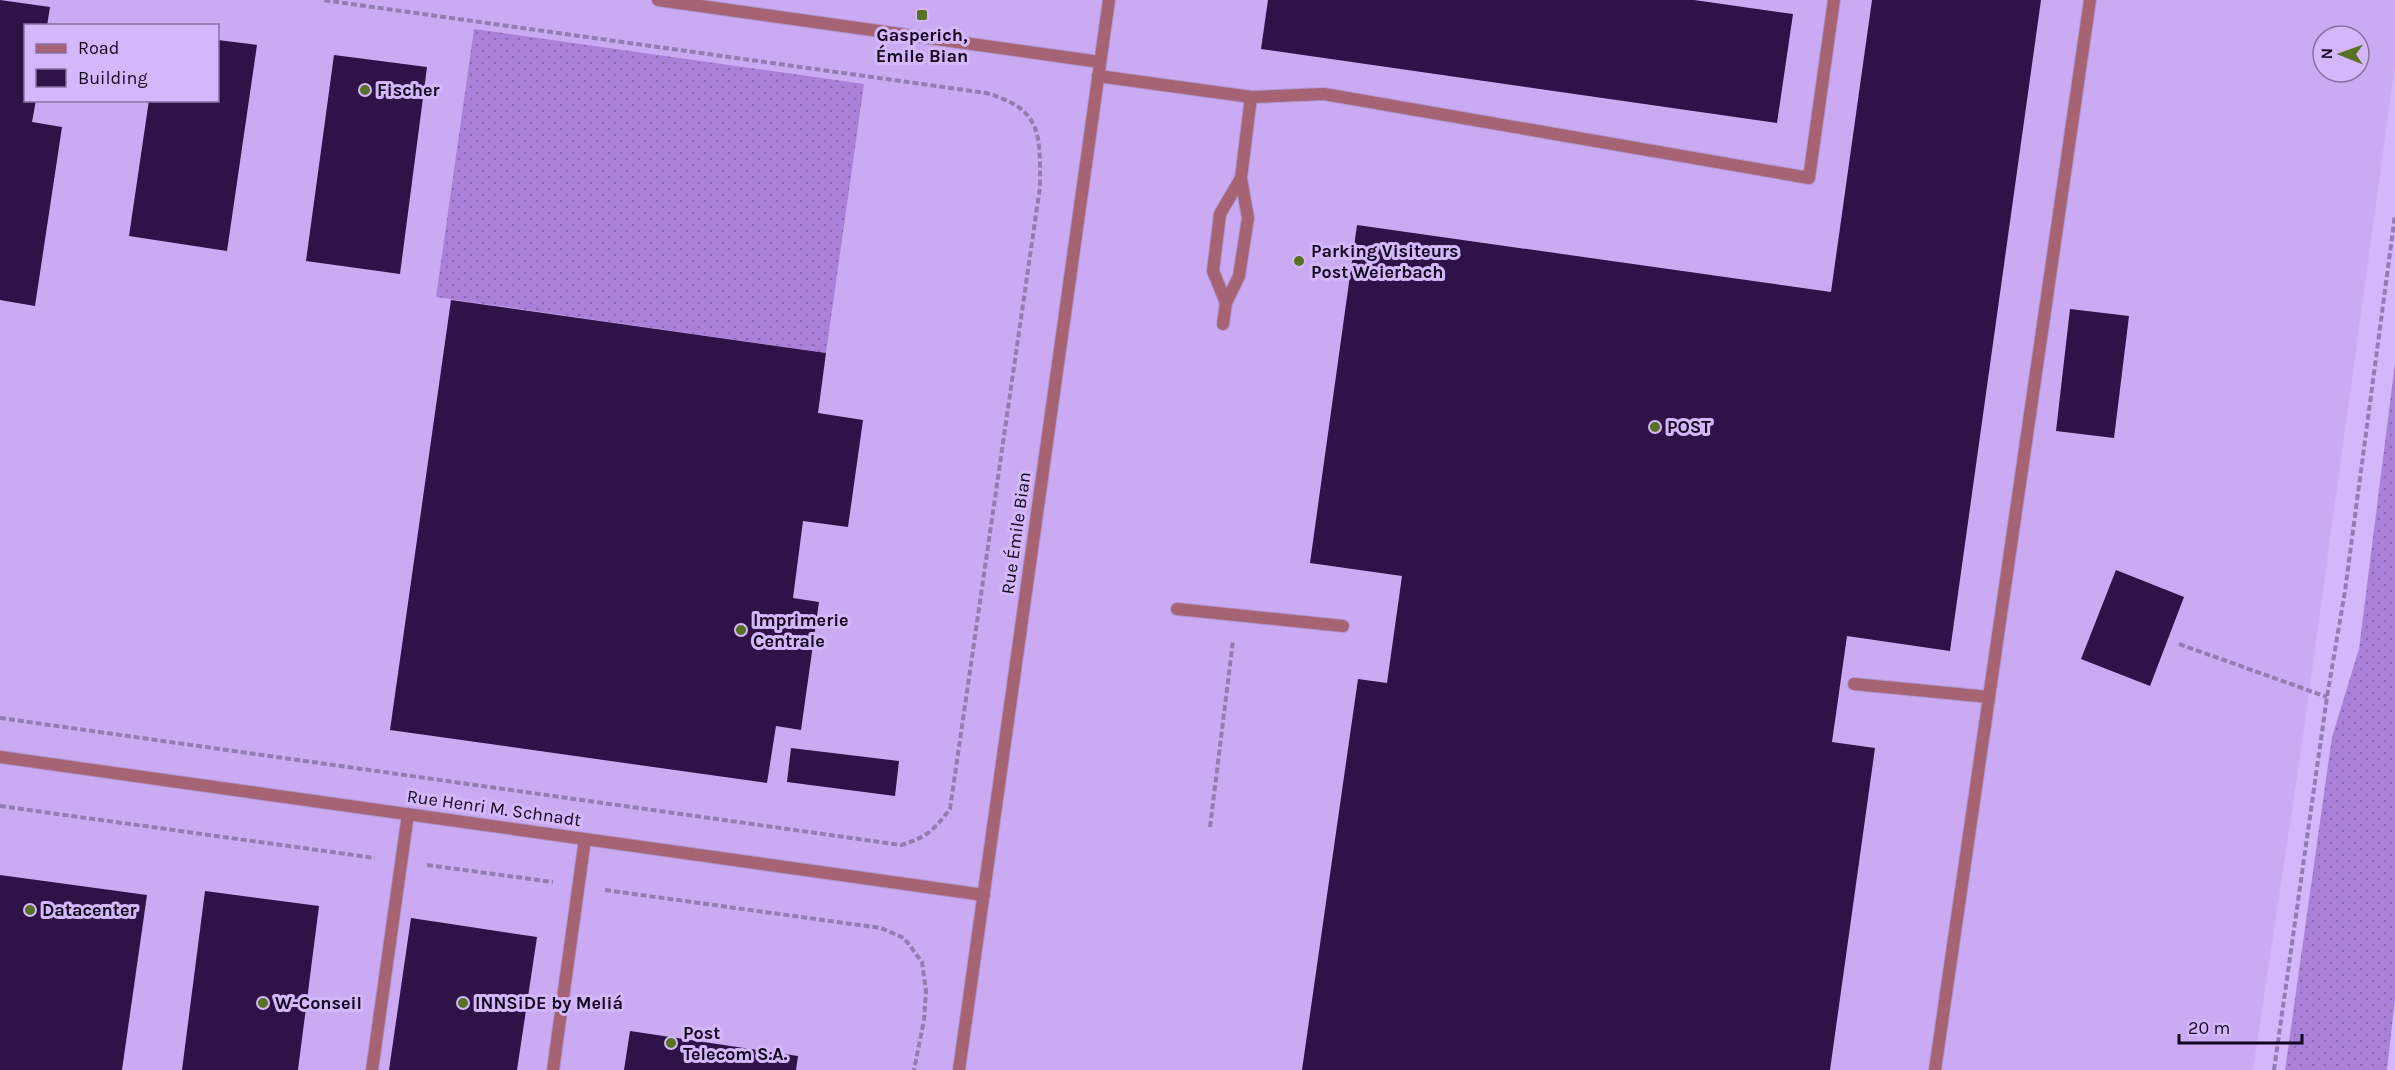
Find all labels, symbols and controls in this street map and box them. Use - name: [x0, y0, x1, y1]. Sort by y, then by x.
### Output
- marker: Gasperich, Émile Bian: [915, 8, 929, 22]
- legend: [24, 24, 219, 102]
- place label: Gasperich, Émile Bian: [876, 24, 968, 67]
- north arrow: [2311, 24, 2371, 84]
- text: Road: [78, 37, 119, 59]
- text: N: [2317, 48, 2336, 60]
- text: Building: [78, 67, 148, 89]
- place label: Fischer: [377, 79, 440, 101]
- marker: Fischer: [358, 83, 372, 97]
- place label: Parking Visiteurs Post Weierbach: [1311, 240, 1458, 283]
- marker: Parking Visiteurs Post Weierbach: [1292, 254, 1306, 268]
- place label: POST: [1667, 416, 1711, 438]
- marker: POST: [1648, 420, 1662, 434]
- street label: Rue Émile Bian: [996, 470, 1035, 596]
- place label: Imprimerie Centrale: [753, 609, 849, 652]
- marker: Imprimerie Centrale: [734, 623, 748, 637]
- street label: Rue Henri M. Schnadt: [405, 785, 583, 831]
- place label: Datacenter: [42, 899, 137, 921]
- marker: Datacenter: [23, 903, 37, 917]
- place label: W-Conseil: [275, 992, 362, 1014]
- place label: INNSiDE by Meliá: [475, 992, 623, 1014]
- marker: W-Conseil: [256, 996, 270, 1010]
- marker: INNSiDE by Meliá: [456, 996, 470, 1010]
- scale bar: [2179, 1007, 2302, 1045]
- text: 20 m: [2188, 1017, 2230, 1039]
- place label: Post Telecom S.A.: [683, 1022, 788, 1065]
- marker: Post Telecom S.A.: [664, 1036, 678, 1050]

